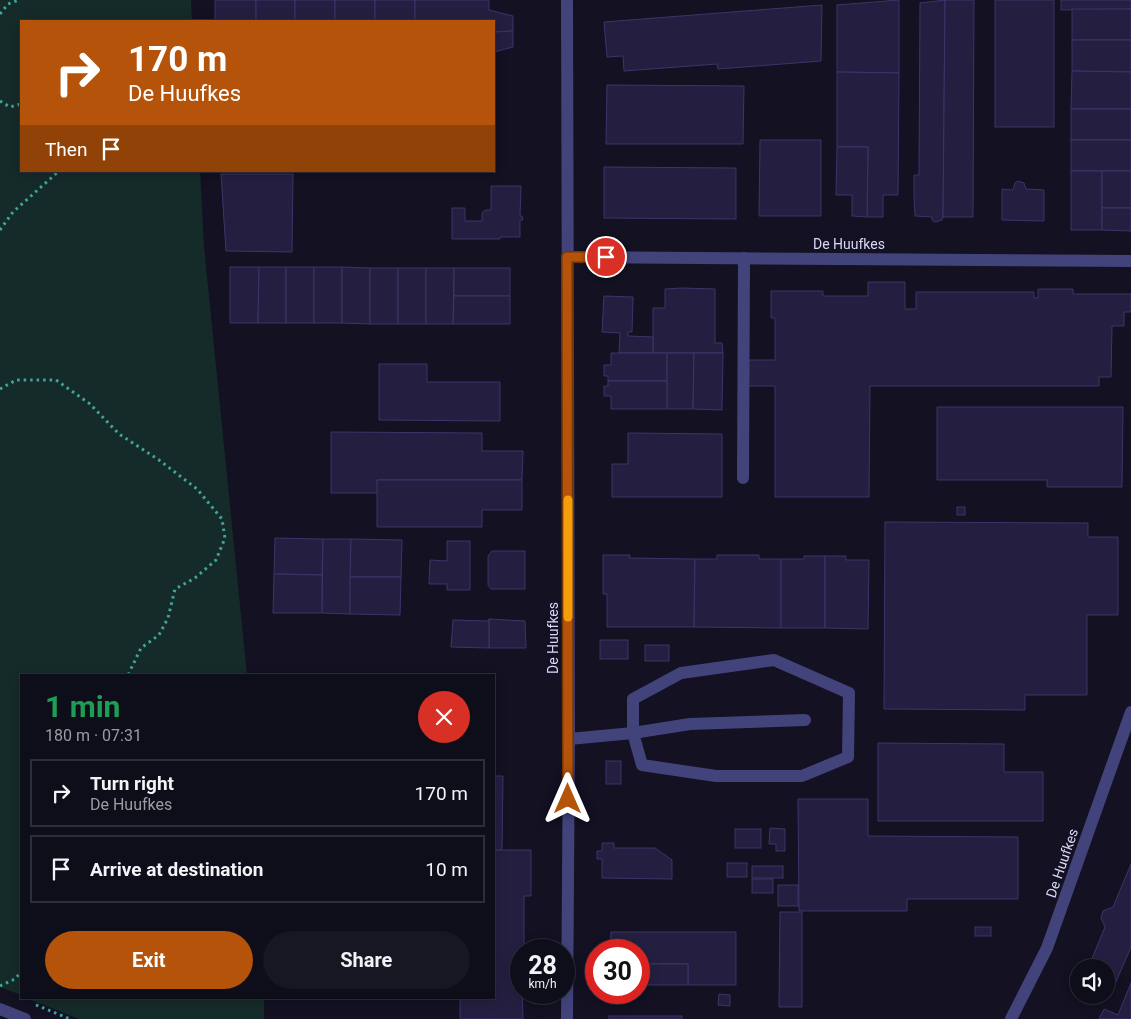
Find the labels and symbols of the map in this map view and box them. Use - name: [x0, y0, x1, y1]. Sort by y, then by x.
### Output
- pin: [585, 236, 627, 278]
- street label: De Huufkes: [813, 236, 885, 252]
- street label: De Huufkes: [545, 602, 561, 674]
- position arrow: [541, 772, 593, 824]
- street label: De Huufkes: [1043, 826, 1081, 900]
- speed limit sign: 30: [585, 939, 650, 1004]

